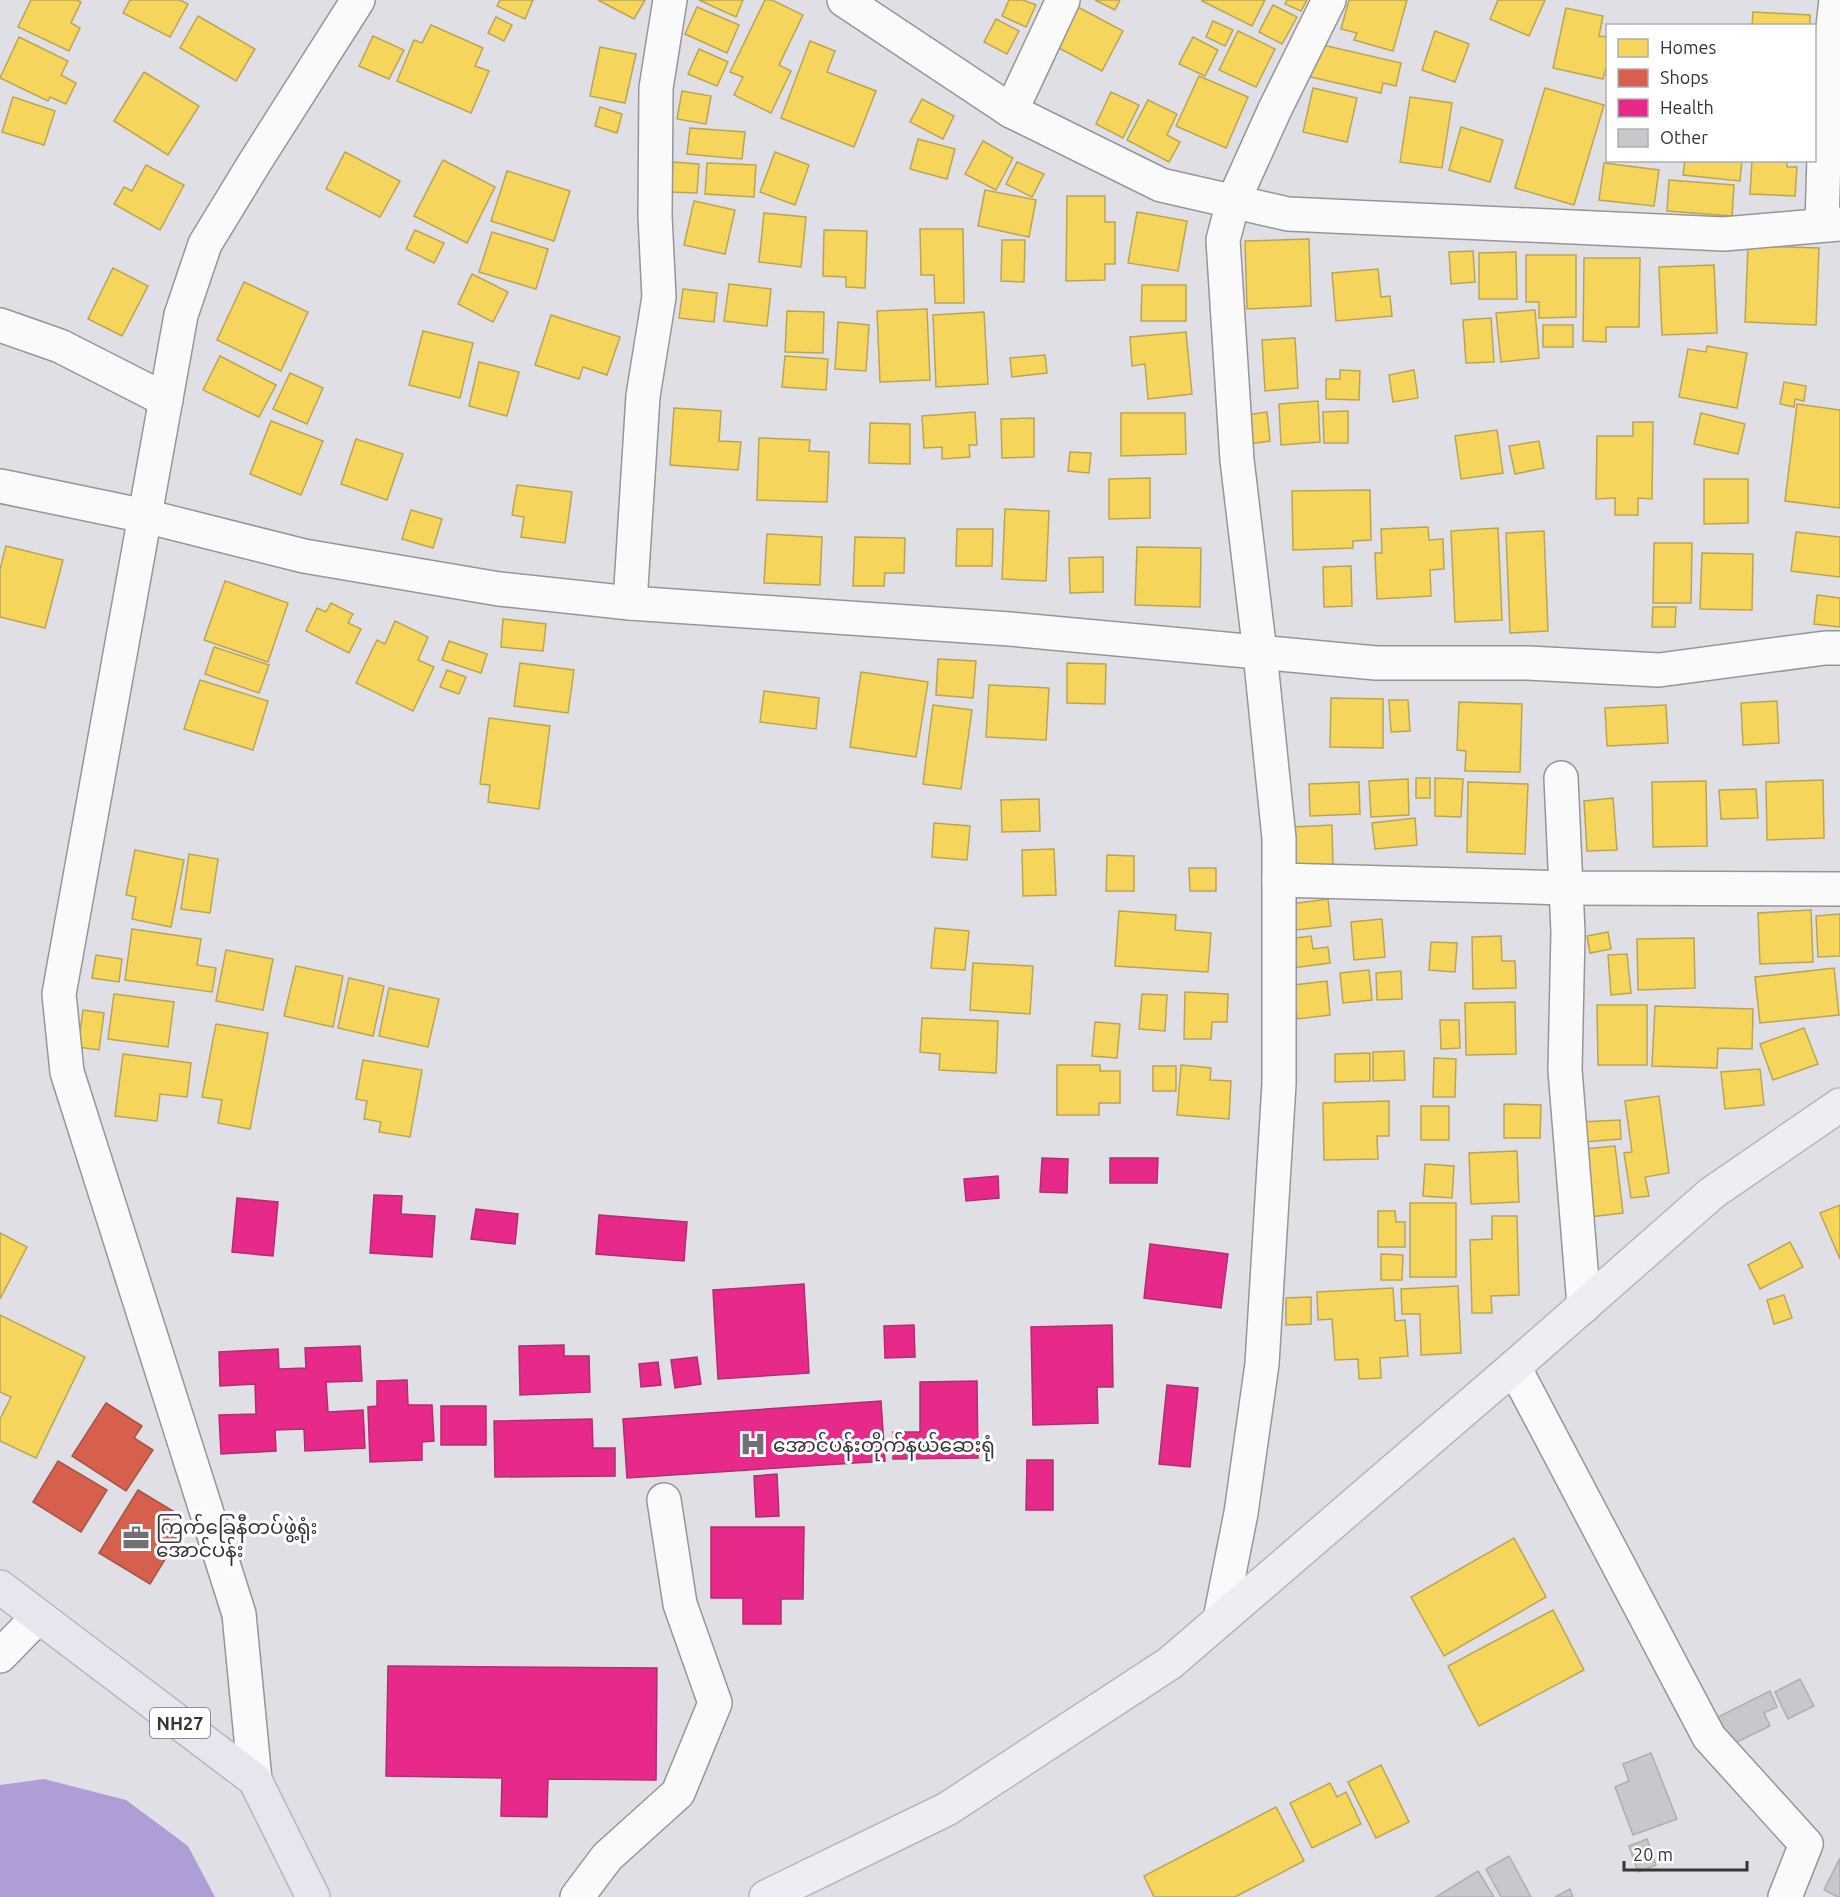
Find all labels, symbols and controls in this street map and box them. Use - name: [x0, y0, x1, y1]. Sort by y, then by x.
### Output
- legend: [1606, 24, 1816, 162]
- text: Homes: [1660, 37, 1717, 57]
- text: Shops: [1660, 67, 1709, 87]
- text: Health: [1660, 97, 1714, 117]
- text: Other: [1660, 127, 1708, 147]
- hospital icon: အောင်ပန်းတိုက်နယ်ဆေးရုံ: [738, 1429, 768, 1459]
- place label: အောင်ပန်းတိုက်နယ်ဆေးရုံ: [773, 1431, 995, 1462]
- place label: ကြက်ခြေနီတပ်ဖွဲ့ရုံး အောင်ပန်း: [156, 1513, 317, 1566]
- office icon: ကြက်ခြေနီတပ်ဖွဲ့ရုံး အောင်ပန်း: [121, 1523, 151, 1553]
- road number: NH27: [150, 1708, 210, 1738]
- scale bar: [1624, 1834, 1747, 1872]
- text: 20 m: [1633, 1844, 1673, 1864]

